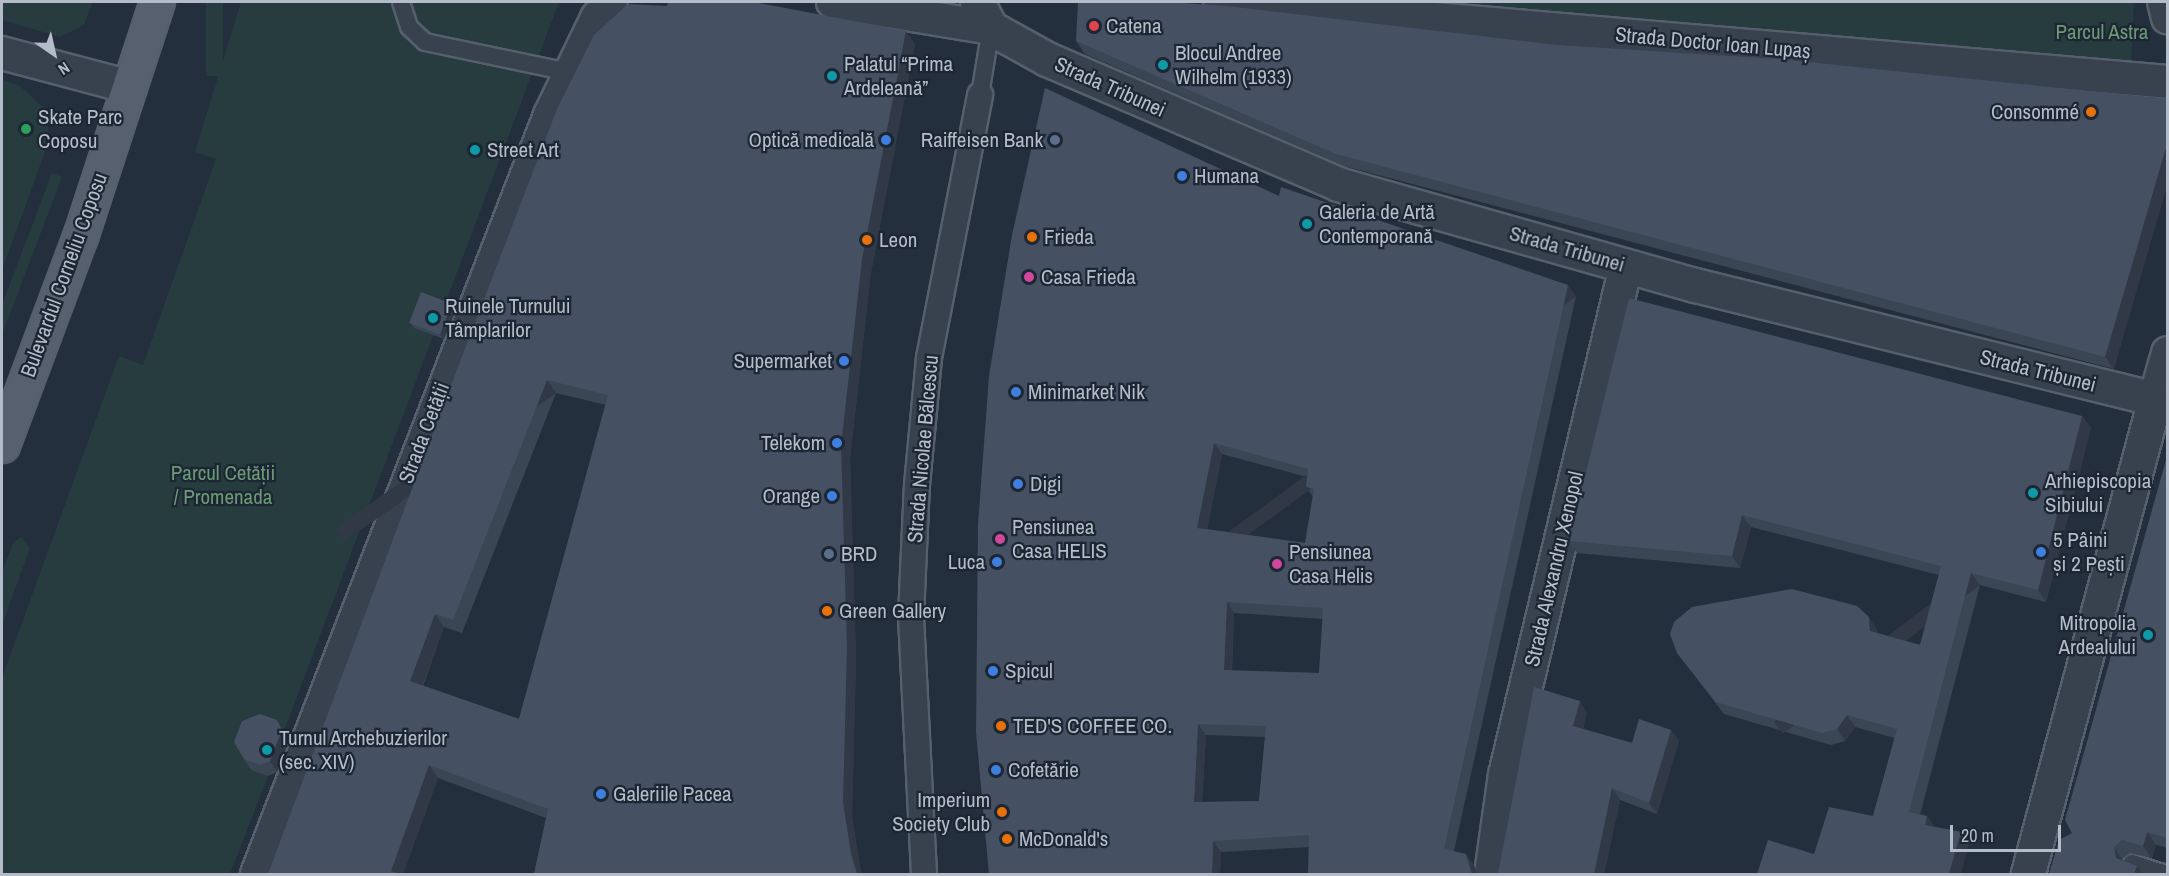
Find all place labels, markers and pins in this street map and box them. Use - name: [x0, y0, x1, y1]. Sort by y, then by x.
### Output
- place label: Catena: [1106, 13, 1162, 39]
- marker: Catena: [1087, 19, 1101, 33]
- place label: Blocul Andree Wilhelm (1933): [1175, 40, 1292, 90]
- place label: Palatul “Prima Ardeleană”: [844, 51, 953, 101]
- marker: Blocul Andree Wilhelm (1933): [1156, 58, 1170, 72]
- marker: Palatul “Prima Ardeleană”: [825, 69, 839, 83]
- place label: Consommé: [1991, 99, 2079, 125]
- place label: Skate Parc Coposu: [38, 104, 122, 154]
- marker: Consommé: [2084, 105, 2098, 119]
- marker: Skate Parc Coposu: [19, 122, 33, 136]
- place label: Optică medicală: [749, 127, 874, 153]
- place label: Raiffeisen Bank: [921, 127, 1043, 153]
- marker: Optică medicală: [879, 133, 893, 147]
- marker: Raiffeisen Bank: [1048, 133, 1062, 147]
- place label: Street Art: [487, 137, 560, 163]
- marker: Street Art: [468, 143, 482, 157]
- place label: Humana: [1194, 163, 1259, 189]
- marker: Humana: [1175, 169, 1189, 183]
- place label: Galeria de Artă Contemporană: [1319, 199, 1436, 249]
- marker: Galeria de Artă Contemporană: [1300, 217, 1314, 231]
- place label: Frieda: [1044, 224, 1094, 250]
- place label: Leon: [879, 227, 917, 253]
- marker: Frieda: [1025, 230, 1039, 244]
- marker: Leon: [860, 233, 874, 247]
- place label: Casa Frieda: [1041, 264, 1136, 290]
- marker: Casa Frieda: [1022, 270, 1036, 284]
- place label: Ruinele Turnului Tâmplarilor: [445, 293, 571, 343]
- marker: Ruinele Turnului Tâmplarilor: [426, 311, 440, 325]
- place label: Supermarket: [733, 348, 832, 374]
- marker: Supermarket: [837, 354, 851, 368]
- place label: Minimarket Nik: [1028, 379, 1145, 405]
- marker: Minimarket Nik: [1009, 385, 1023, 399]
- place label: Telekom: [761, 430, 825, 456]
- marker: Telekom: [830, 436, 844, 450]
- place label: Arhiepiscopia Sibiului: [2045, 468, 2151, 518]
- place label: Digi: [1030, 471, 1062, 497]
- marker: Digi: [1011, 477, 1025, 491]
- place label: Orange: [763, 483, 820, 509]
- marker: Arhiepiscopia Sibiului: [2026, 486, 2040, 500]
- marker: Orange: [825, 489, 839, 503]
- place label: Pensiunea Casa HELIS: [1012, 514, 1107, 564]
- place label: 5 Pâini și 2 Pești: [2053, 527, 2125, 577]
- marker: Pensiunea Casa HELIS: [993, 532, 1007, 546]
- place label: Pensiunea Casa Helis: [1289, 539, 1373, 589]
- place label: BRD: [841, 541, 877, 567]
- marker: 5 Pâini și 2 Pești: [2034, 545, 2048, 559]
- marker: BRD: [822, 547, 836, 561]
- place label: Luca: [948, 549, 985, 575]
- marker: Luca: [990, 555, 1004, 569]
- marker: Pensiunea Casa Helis: [1270, 557, 1284, 571]
- place label: Green Gallery: [839, 598, 946, 624]
- marker: Green Gallery: [820, 604, 834, 618]
- place label: Mitropolia Ardealului: [2058, 610, 2136, 660]
- marker: Mitropolia Ardealului: [2141, 628, 2155, 642]
- place label: Spicul: [1005, 658, 1053, 684]
- marker: Spicul: [986, 664, 1000, 678]
- place label: TED'S COFFEE CO.: [1013, 713, 1172, 739]
- marker: TED'S COFFEE CO.: [994, 719, 1008, 733]
- place label: Turnul Archebuzierilor (sec. XIV): [279, 725, 448, 775]
- marker: Turnul Archebuzierilor (sec. XIV): [260, 743, 274, 757]
- place label: Cofetărie: [1008, 757, 1079, 783]
- marker: Cofetărie: [989, 763, 1003, 777]
- place label: Galeriile Pacea: [613, 781, 732, 807]
- marker: Galeriile Pacea: [594, 787, 608, 801]
- place label: Imperium Society Club: [892, 787, 990, 837]
- marker: Imperium Society Club: [995, 805, 1009, 819]
- place label: McDonald's: [1019, 826, 1108, 852]
- marker: McDonald's: [1000, 832, 1014, 846]

